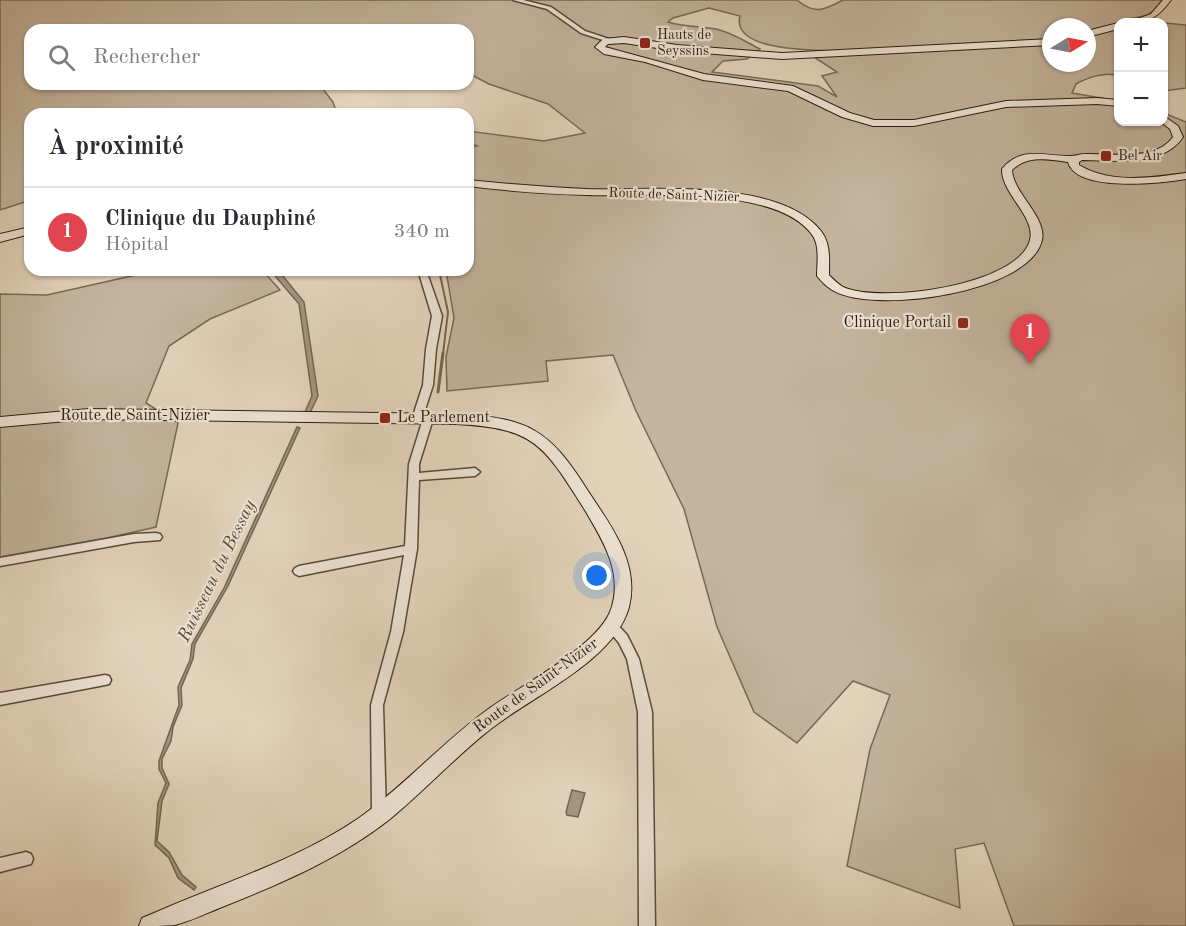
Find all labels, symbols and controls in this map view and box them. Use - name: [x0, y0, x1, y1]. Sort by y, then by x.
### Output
- north arrow: [1042, 18, 1096, 72]
- map controls: [1114, 18, 1168, 126]
- button: +: [1114, 18, 1168, 72]
- search box: [24, 24, 474, 90]
- place label: Hauts de Seyssins: [657, 28, 711, 58]
- marker: Hauts de Seyssins: [638, 36, 652, 50]
- icon: search: [45, 41, 78, 74]
- text: Rechercher: [93, 46, 200, 68]
- button: −: [1114, 72, 1168, 126]
- text: À proximité: [48, 134, 184, 160]
- marker: Bel Air: [1099, 149, 1113, 163]
- place label: Bel Air: [1118, 149, 1162, 163]
- street label: Route de Saint-Nizier: [608, 186, 740, 204]
- text: Clinique du Dauphiné: [105, 208, 316, 230]
- text: 1: [62, 222, 73, 242]
- text: 340 m: [394, 222, 450, 242]
- text: Hôpital: [105, 235, 169, 255]
- pin: 1: [1010, 314, 1050, 364]
- place label: Clinique Portail: [844, 315, 951, 331]
- marker: Clinique Portail: [956, 316, 970, 330]
- street label: Route de Saint-Nizier: [60, 408, 210, 424]
- place label: Le Parlement: [397, 410, 491, 426]
- marker: Le Parlement: [378, 411, 392, 425]
- water label: Ruisseau du Bessay: [174, 497, 259, 646]
- your location: [582, 561, 611, 590]
- street label: Route de Saint-Nizier: [471, 635, 602, 736]

